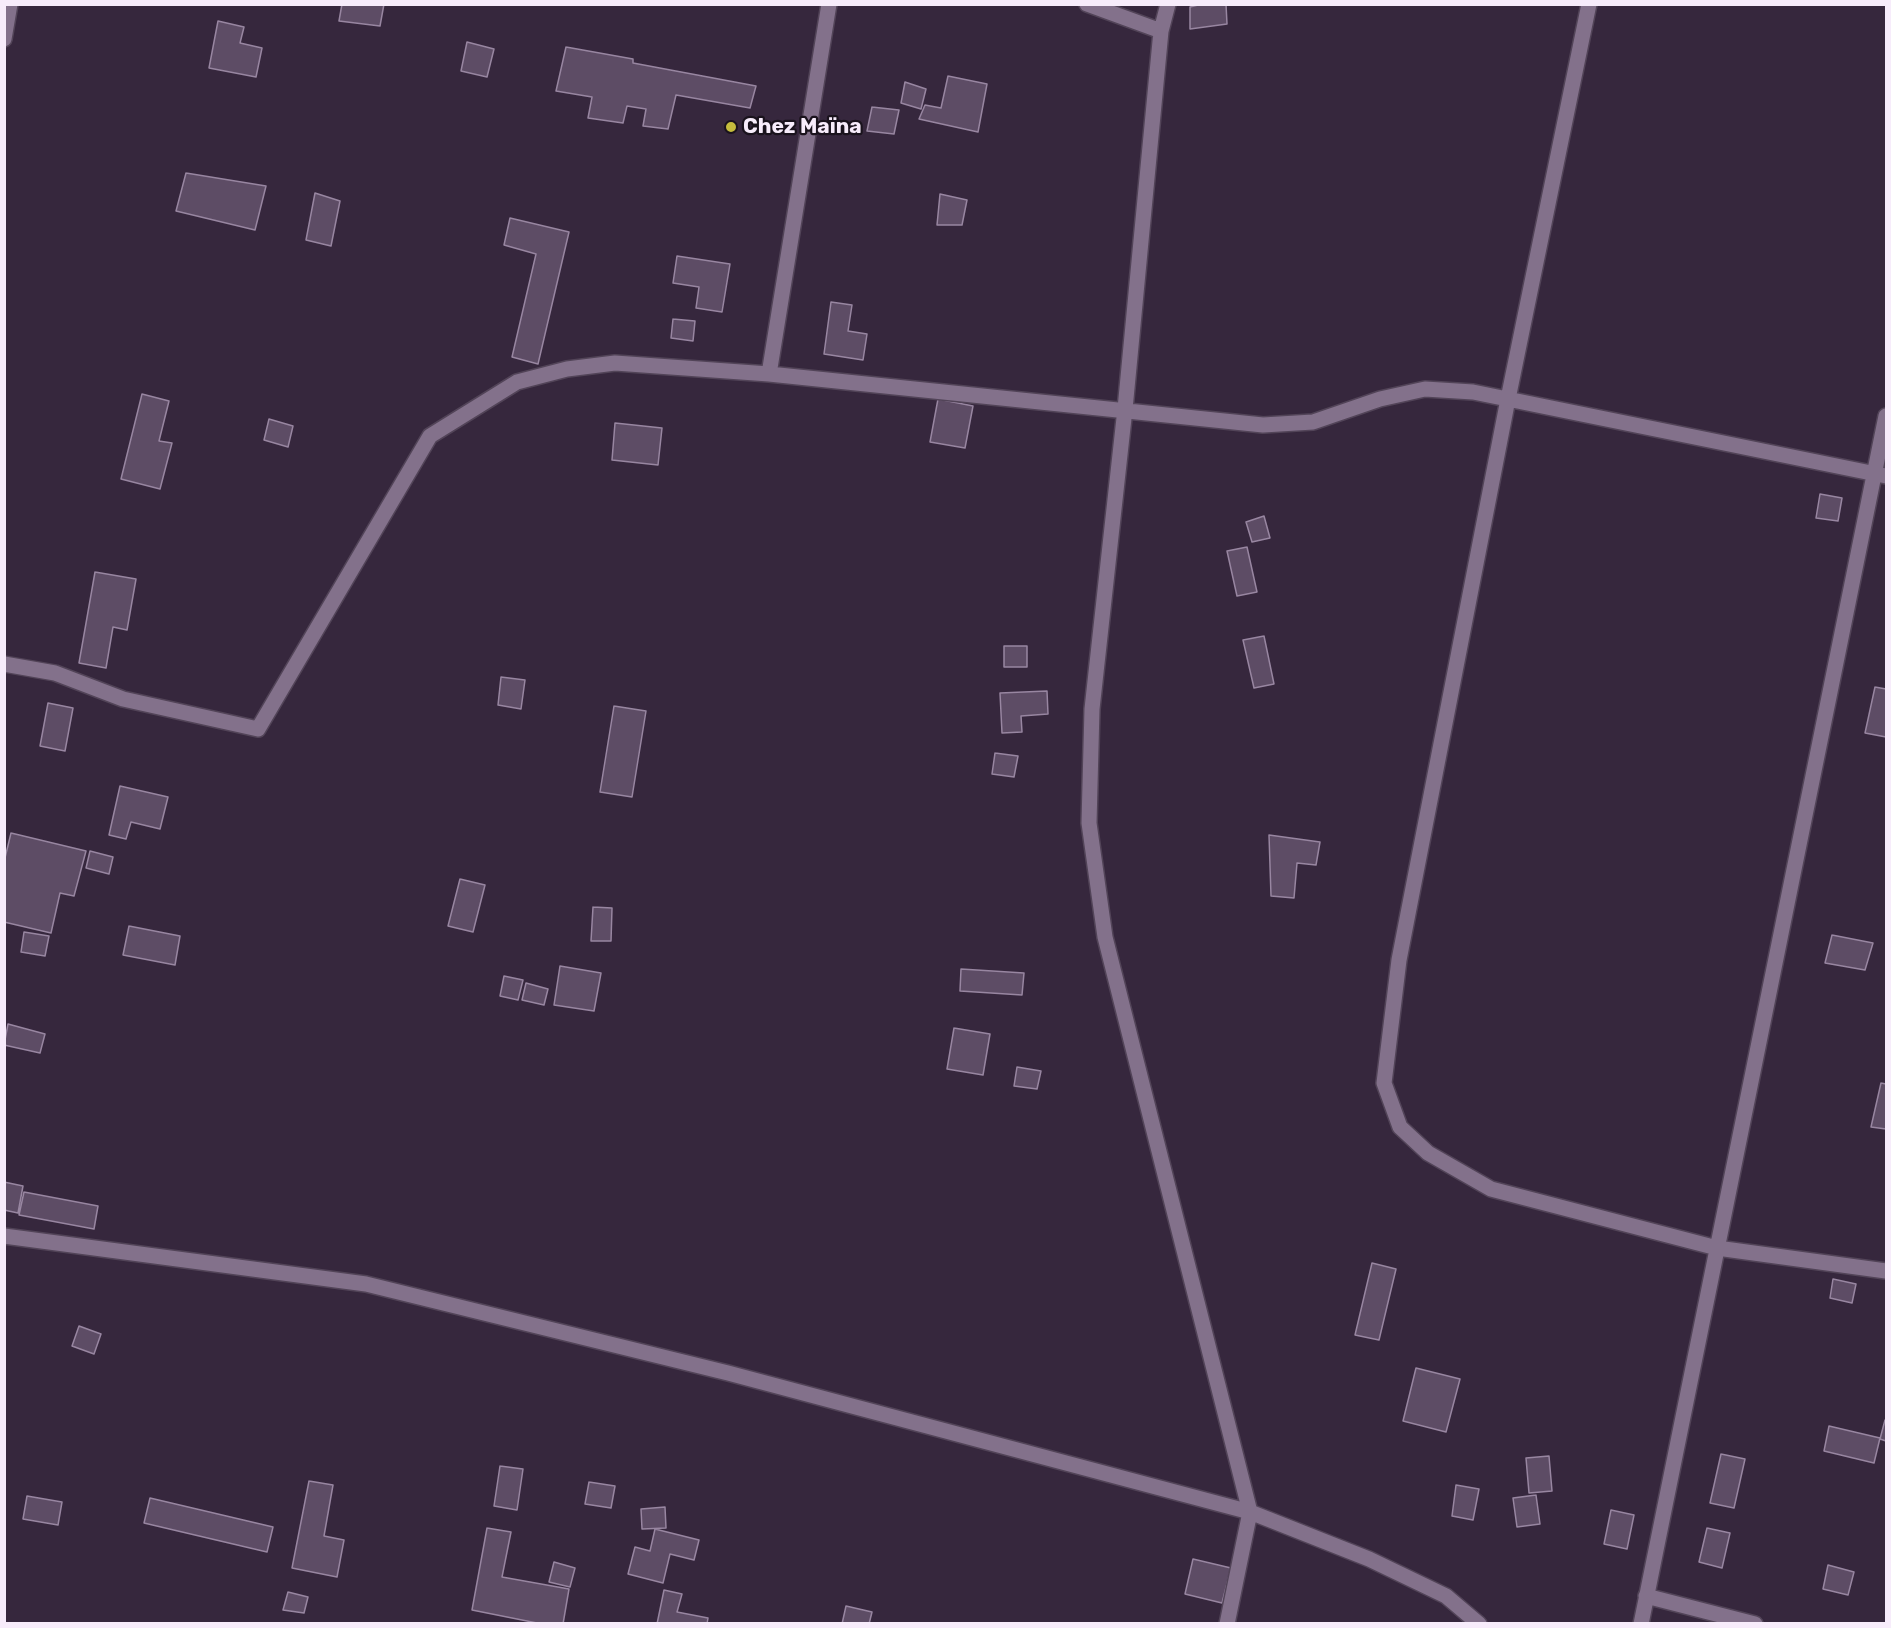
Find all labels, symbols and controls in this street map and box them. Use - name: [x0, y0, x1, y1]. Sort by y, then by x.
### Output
- place label: Chez Maïna: [743, 114, 862, 140]
- marker: Chez Maïna: [724, 120, 738, 134]

